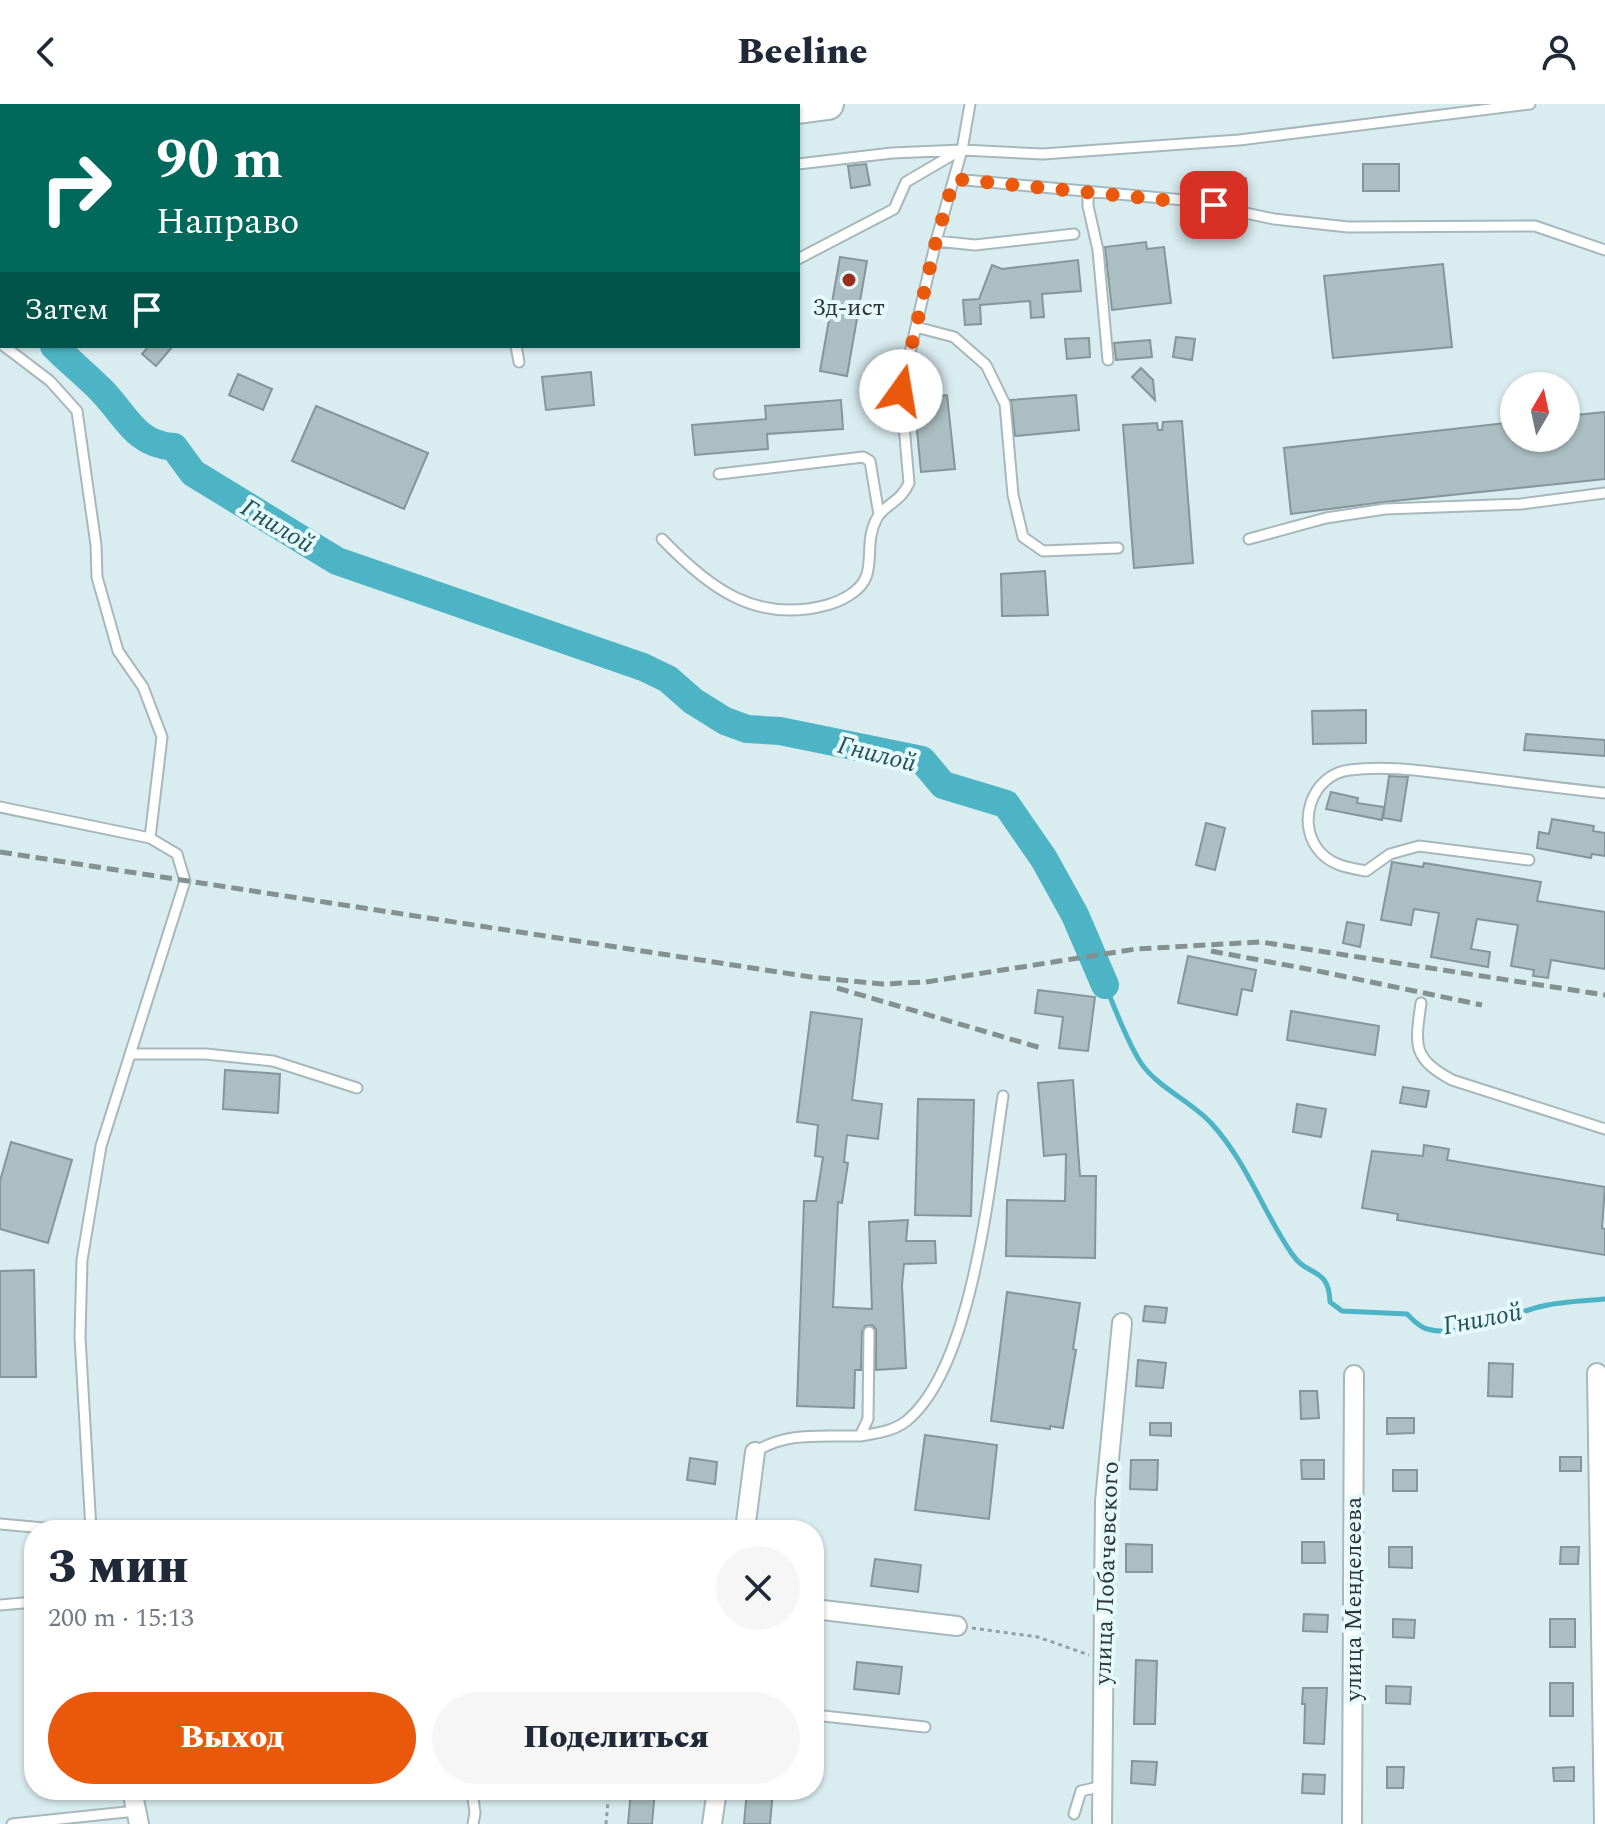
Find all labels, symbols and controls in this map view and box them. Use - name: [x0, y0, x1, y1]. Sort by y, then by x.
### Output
- text: Beeline: [737, 25, 868, 80]
- icon: back: [24, 30, 68, 74]
- icon: person: [1537, 30, 1581, 74]
- text: 90 m: [156, 118, 283, 203]
- icon: right: [24, 136, 128, 240]
- pin: [1180, 171, 1248, 239]
- icon: arrive: [1192, 183, 1236, 227]
- text: Направо: [156, 195, 299, 250]
- marker: 3д-ист: [840, 271, 858, 289]
- text: Затем: [24, 287, 109, 333]
- icon: arrive: [125, 288, 169, 332]
- place label: 3д-ист: [813, 290, 885, 326]
- position arrow: [859, 349, 943, 433]
- north arrow: [1500, 372, 1580, 452]
- map controls: [1500, 372, 1580, 452]
- water label: Гнилой: [233, 488, 322, 564]
- water label: Гнилой: [833, 725, 921, 783]
- water label: Гнилой: [1439, 1292, 1526, 1346]
- street label: улица Лобачевского: [1085, 1461, 1129, 1686]
- street label: улица Менделеева: [1336, 1496, 1372, 1702]
- text: 3 мин: [48, 1531, 188, 1604]
- button: close: [716, 1546, 800, 1630]
- text: 200 m · 15:13: [48, 1598, 194, 1638]
- button: Выход: [48, 1692, 416, 1784]
- button: Поделиться: [432, 1692, 800, 1784]

